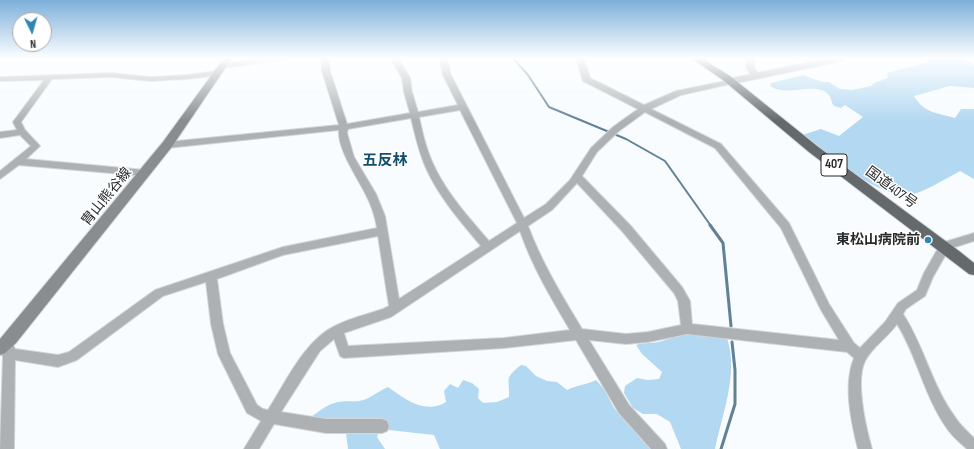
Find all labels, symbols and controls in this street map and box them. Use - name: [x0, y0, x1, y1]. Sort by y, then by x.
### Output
- north arrow: [12, 12, 52, 52]
- text: N: [30, 37, 36, 50]
- district label: 五反林: [363, 152, 407, 170]
- road number: 407: [821, 154, 847, 176]
- street label: 国道407号: [862, 164, 920, 212]
- street label: 胄山熊谷線: [78, 165, 136, 229]
- place label: 東松山病院前: [836, 232, 920, 248]
- marker: 東松山病院前: [923, 235, 933, 245]

